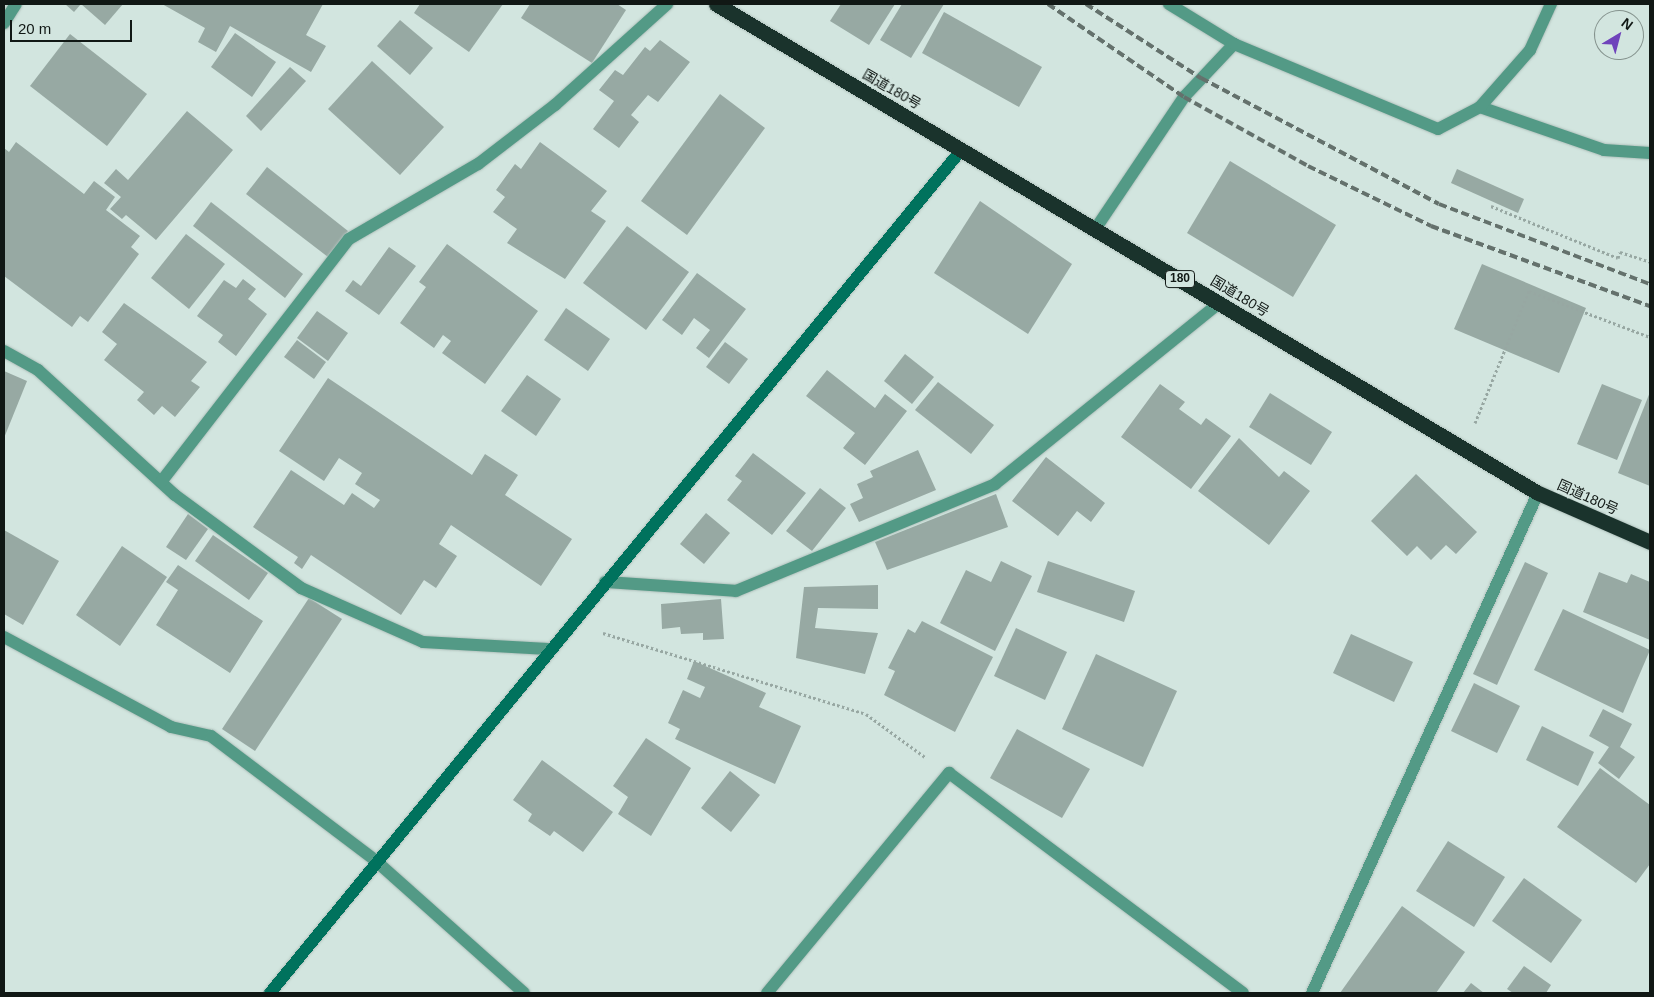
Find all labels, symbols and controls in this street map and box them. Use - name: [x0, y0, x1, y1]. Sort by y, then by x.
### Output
- scale bar: [12, 10, 135, 42]
- north arrow: [1594, 10, 1644, 60]
- text: N: [1619, 14, 1636, 33]
- text: 20 m: [18, 20, 51, 37]
- street label: 国道180号: [859, 65, 925, 113]
- road number: 180: [1164, 270, 1196, 288]
- street label: 国道180号: [1208, 272, 1272, 320]
- street label: 国道180号: [1555, 476, 1621, 518]

